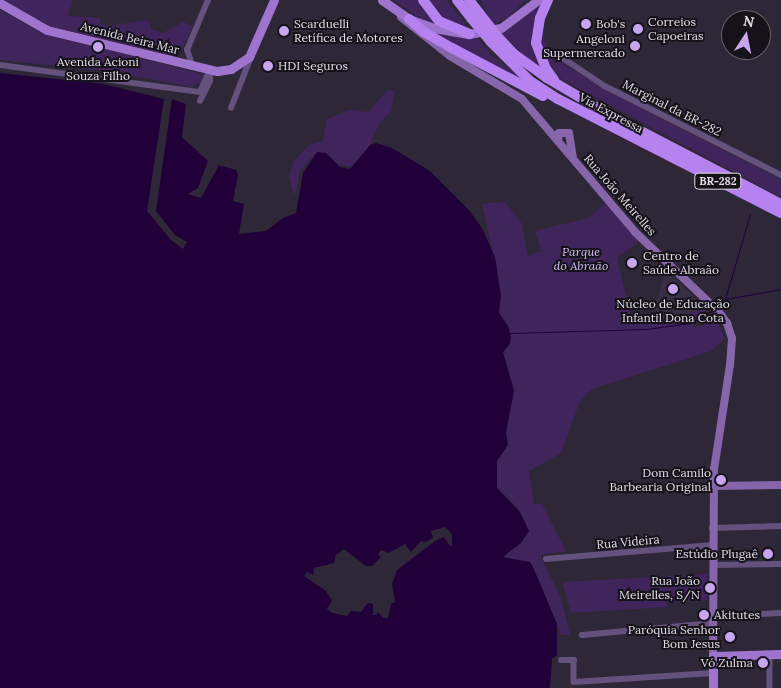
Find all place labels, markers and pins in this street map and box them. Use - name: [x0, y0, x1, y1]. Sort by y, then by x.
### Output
- place label: Correios Capoeiras: [648, 15, 703, 43]
- place label: Scarduelli Retífica de Motores: [294, 17, 403, 45]
- place label: Bob's: [596, 17, 625, 31]
- marker: Bob's: [580, 18, 592, 30]
- marker: Correios Capoeiras: [632, 23, 644, 35]
- marker: Scarduelli Retífica de Motores: [278, 25, 290, 37]
- place label: Angeloni Supermercado: [543, 32, 625, 60]
- marker: Angeloni Supermercado: [629, 40, 641, 52]
- marker: Avenida Acioni Souza Filho: [92, 41, 104, 53]
- place label: Avenida Acioni Souza Filho: [57, 55, 139, 83]
- place label: HDI Seguros: [278, 59, 348, 73]
- marker: HDI Seguros: [262, 60, 274, 72]
- place label: Centro de Saúde Abraão: [643, 249, 719, 277]
- marker: Centro de Saúde Abraão: [625, 256, 639, 270]
- marker: Núcleo de Educação Infantil Dona Cota: [667, 283, 679, 295]
- place label: Núcleo de Educação Infantil Dona Cota: [616, 297, 730, 325]
- place label: Dom Camilo Barbearia Original: [609, 466, 711, 494]
- marker: Dom Camilo Barbearia Original: [715, 474, 727, 486]
- place label: Estúdio Plugaê: [675, 547, 758, 561]
- marker: Estúdio Plugaê: [762, 548, 774, 560]
- place label: Rua João Meirelles, S/N: [619, 574, 700, 602]
- marker: Rua João Meirelles, S/N: [704, 582, 716, 594]
- place label: Akitutes: [714, 608, 760, 622]
- marker: Akitutes: [698, 609, 710, 621]
- place label: Paróquia Senhor Bom Jesus: [628, 623, 720, 651]
- marker: Paróquia Senhor Bom Jesus: [724, 631, 736, 643]
- place label: Vó Zulma: [701, 656, 753, 670]
- marker: Vó Zulma: [757, 657, 769, 669]

